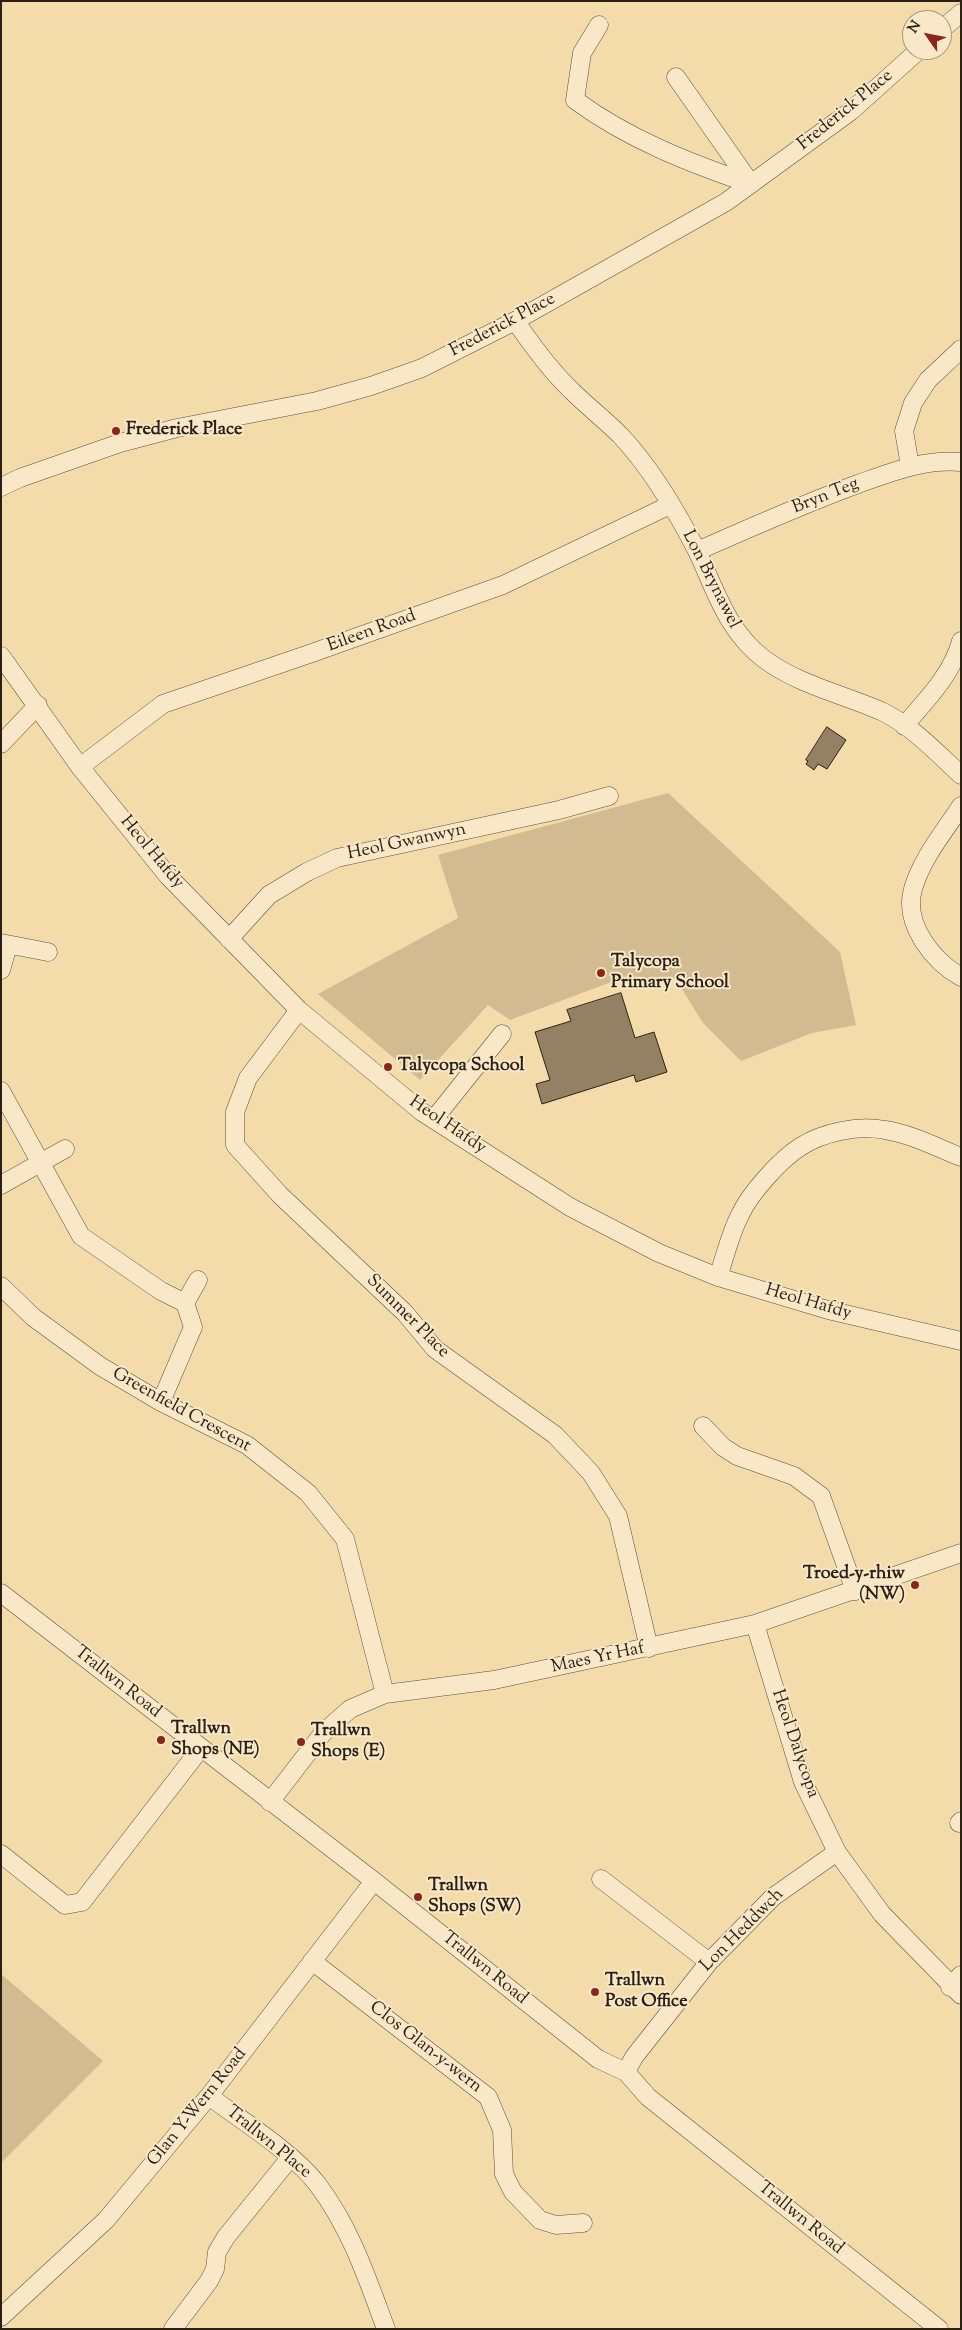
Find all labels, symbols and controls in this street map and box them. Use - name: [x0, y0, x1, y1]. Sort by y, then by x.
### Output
- north arrow: [902, 10, 952, 60]
- text: N: [904, 17, 927, 38]
- street label: Frederick Place: [794, 66, 898, 156]
- street label: Frederick Place: [447, 289, 559, 363]
- place label: Frederick Place: [126, 420, 242, 442]
- marker: Frederick Place: [110, 425, 122, 437]
- street label: Bryn Teg: [790, 474, 862, 520]
- street label: Lon Brynawel: [676, 527, 744, 633]
- street label: Eileen Road: [325, 606, 419, 658]
- street label: Heol Hafdy: [114, 812, 188, 894]
- street label: Heol Gwanwyn: [346, 820, 468, 866]
- place label: Talycopa Primary School: [611, 952, 729, 994]
- marker: Talycopa Primary School: [595, 967, 607, 979]
- place label: Talycopa School: [398, 1056, 525, 1078]
- marker: Talycopa School: [382, 1061, 394, 1073]
- street label: Heol Hafdy: [404, 1092, 490, 1160]
- street label: Summer Place: [361, 1271, 453, 1363]
- street label: Heol Hafdy: [762, 1280, 854, 1326]
- street label: Greenfield Crescent: [108, 1364, 254, 1458]
- place label: Troed-y-rhiw (NW): [803, 1564, 905, 1606]
- marker: Troed-y-rhiw (NW): [909, 1579, 921, 1591]
- street label: Maes Yr Haf: [549, 1639, 647, 1679]
- street label: Trallwn Road: [69, 1642, 165, 1724]
- street label: Heol Dalycopa: [765, 1687, 823, 1801]
- place label: Trallwn Shops (NE): [171, 1719, 260, 1762]
- place label: Trallwn Shops (E): [311, 1721, 385, 1764]
- marker: Trallwn Shops (NE): [155, 1734, 167, 1746]
- marker: Trallwn Shops (E): [295, 1736, 307, 1748]
- place label: Trallwn Shops (SW): [428, 1876, 521, 1918]
- street label: Lon Heddwch: [697, 1885, 789, 1977]
- marker: Trallwn Shops (SW): [412, 1891, 424, 1903]
- street label: Trallwn Road: [437, 1928, 531, 2010]
- place label: Trallwn Post Office: [605, 1971, 688, 2014]
- marker: Trallwn Post Office: [589, 1986, 601, 1998]
- street label: Clos Glan-y-wern: [364, 1997, 486, 2099]
- street label: Glan Y-Wern Road: [144, 2045, 252, 2171]
- street label: Trallwn Place: [221, 2102, 315, 2184]
- street label: Trallwn Road: [753, 2178, 847, 2260]

